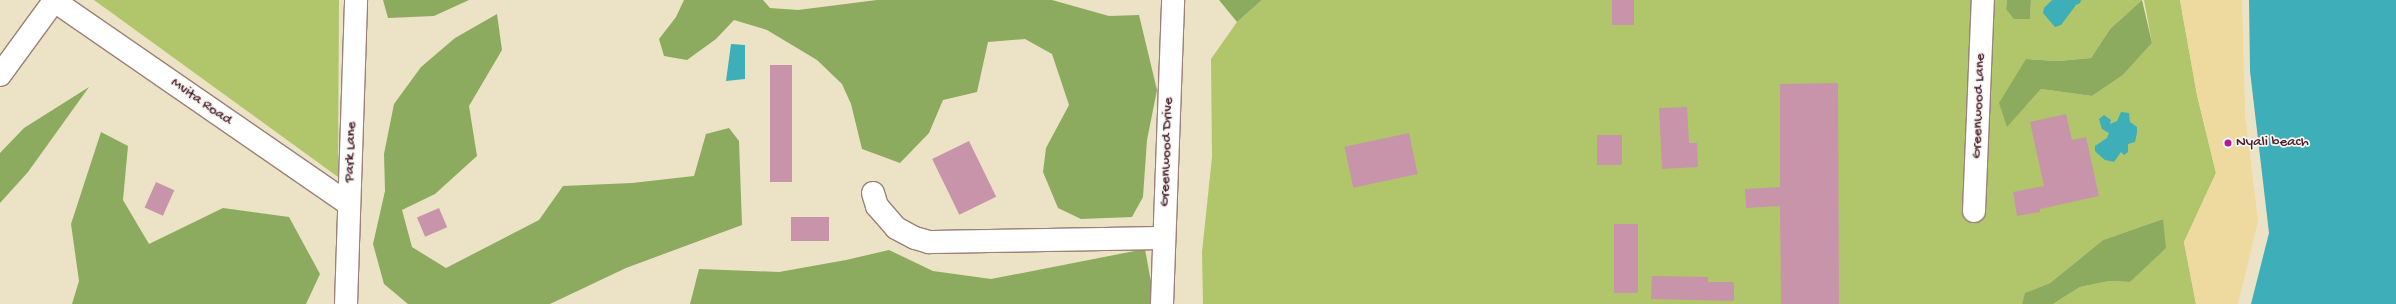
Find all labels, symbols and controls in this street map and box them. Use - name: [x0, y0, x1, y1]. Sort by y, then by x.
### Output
- street label: Greenwood Lane: [1968, 53, 1990, 159]
- street label: Mvita Road: [167, 74, 235, 130]
- street label: Greenwood Drive: [1156, 97, 1178, 207]
- street label: Park Lane: [341, 121, 361, 183]
- place label: Nyali beach: [2236, 134, 2309, 152]
- marker: Nyali beach: [2223, 138, 2233, 148]

